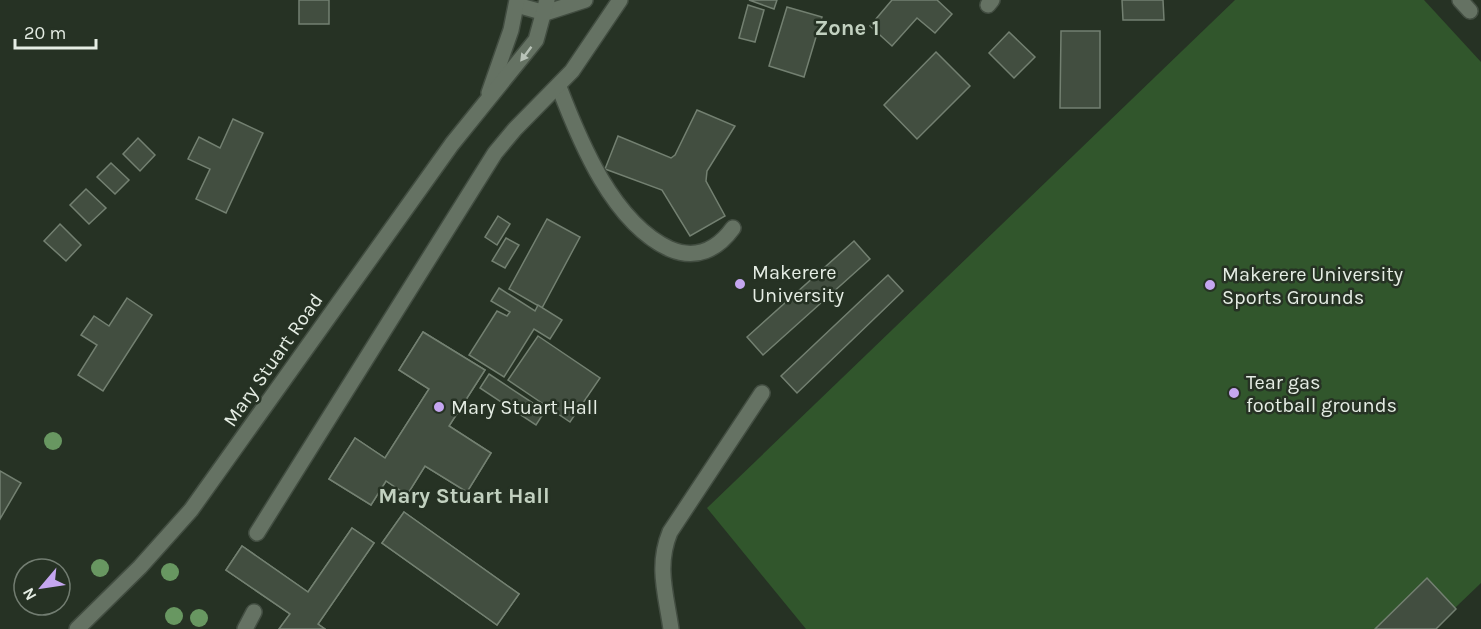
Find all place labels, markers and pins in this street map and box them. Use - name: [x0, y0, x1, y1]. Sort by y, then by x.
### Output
- place label: Makerere University: [752, 261, 844, 307]
- place label: Makerere University Sports Grounds: [1222, 263, 1403, 309]
- marker: Makerere University: [733, 277, 747, 291]
- marker: Makerere University Sports Grounds: [1203, 278, 1217, 292]
- place label: Tear gas football grounds: [1246, 371, 1397, 417]
- marker: Tear gas football grounds: [1227, 386, 1241, 400]
- place label: Mary Stuart Hall: [451, 396, 598, 419]
- marker: Mary Stuart Hall: [432, 400, 446, 414]

